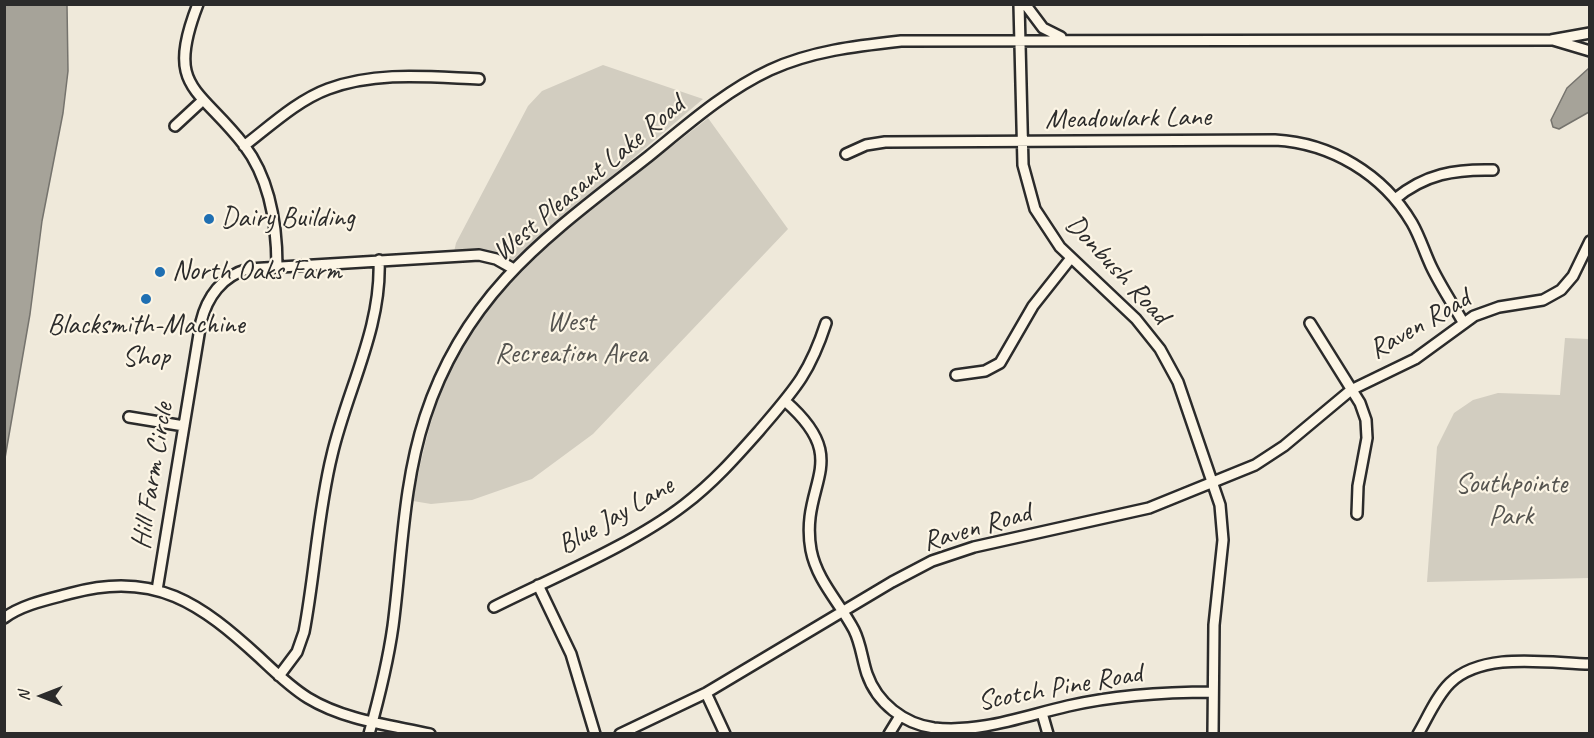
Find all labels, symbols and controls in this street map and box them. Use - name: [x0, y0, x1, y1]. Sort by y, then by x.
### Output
- street label: West Pleasant Lake Road: [486, 89, 692, 269]
- street label: Meadowlark Lane: [1045, 101, 1211, 137]
- place label: Dairy Building: [221, 202, 355, 236]
- street label: Donbush Road: [1058, 208, 1176, 332]
- marker: Dairy Building: [202, 212, 216, 226]
- place label: North Oaks Farm: [172, 255, 341, 289]
- marker: North Oaks Farm: [153, 265, 167, 279]
- street label: Raven Road: [1364, 283, 1476, 367]
- marker: Blacksmith-Machine Shop: [139, 292, 153, 306]
- park label: West Recreation Area: [495, 306, 647, 372]
- place label: Blacksmith-Machine Shop: [47, 309, 245, 375]
- street label: Hill Farm Circle: [125, 400, 181, 552]
- park label: Southpointe Park: [1455, 468, 1567, 534]
- street label: Blue Jay Lane: [552, 469, 680, 563]
- street label: Raven Road: [919, 497, 1035, 559]
- street label: Scotch Pine Road: [975, 657, 1145, 719]
- north arrow: [12, 666, 72, 726]
- text: N: [14, 691, 34, 701]

